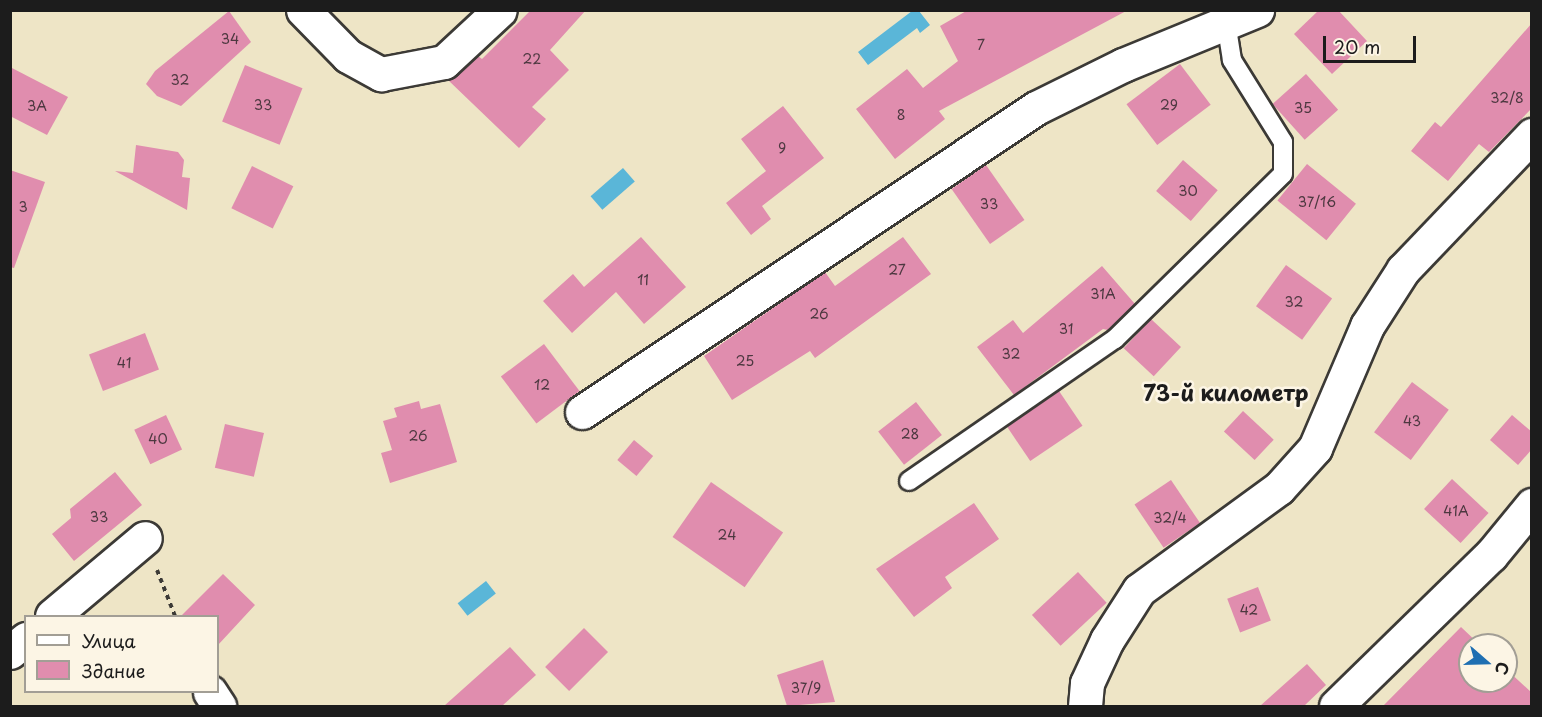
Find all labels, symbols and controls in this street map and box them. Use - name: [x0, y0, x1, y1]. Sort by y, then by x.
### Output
- scale bar: [1326, 24, 1419, 62]
- house number: 34: [221, 31, 239, 47]
- text: 20 m: [1334, 33, 1380, 60]
- house number: 7: [977, 37, 985, 53]
- house number: 22: [523, 51, 541, 67]
- house number: 32: [171, 72, 189, 88]
- house number: 32/8: [1490, 90, 1524, 106]
- house number: 33: [254, 97, 272, 113]
- house number: 29: [1160, 97, 1178, 113]
- house number: 3А: [27, 98, 47, 114]
- house number: 35: [1294, 100, 1312, 116]
- house number: 8: [897, 107, 905, 123]
- house number: 9: [778, 140, 786, 156]
- house number: 30: [1178, 183, 1198, 199]
- house number: 37/16: [1298, 194, 1336, 210]
- house number: 33: [980, 196, 998, 212]
- house number: 3: [18, 199, 28, 215]
- house number: 27: [888, 262, 906, 278]
- house number: 11: [637, 272, 649, 288]
- house number: 31А: [1090, 286, 1116, 302]
- house number: 32: [1285, 294, 1303, 310]
- house number: 26: [809, 306, 829, 322]
- house number: 31: [1059, 321, 1073, 337]
- house number: 32: [1002, 346, 1020, 362]
- house number: 25: [736, 353, 754, 369]
- house number: 41: [117, 355, 131, 371]
- house number: 12: [534, 377, 550, 393]
- district label: 73-й километр: [1143, 379, 1309, 405]
- house number: 43: [1403, 413, 1421, 429]
- house number: 28: [901, 426, 919, 442]
- house number: 26: [408, 428, 428, 444]
- house number: 40: [148, 431, 168, 447]
- house number: 41А: [1443, 503, 1469, 519]
- house number: 33: [90, 509, 108, 525]
- house number: 32/4: [1153, 510, 1187, 526]
- house number: 24: [718, 527, 736, 543]
- house number: 42: [1240, 602, 1258, 618]
- legend: [24, 615, 219, 693]
- text: Улица: [82, 627, 136, 654]
- north arrow: [1458, 633, 1518, 693]
- text: Здание: [82, 657, 145, 684]
- text: С: [1490, 659, 1516, 678]
- house number: 37/9: [791, 680, 821, 696]

